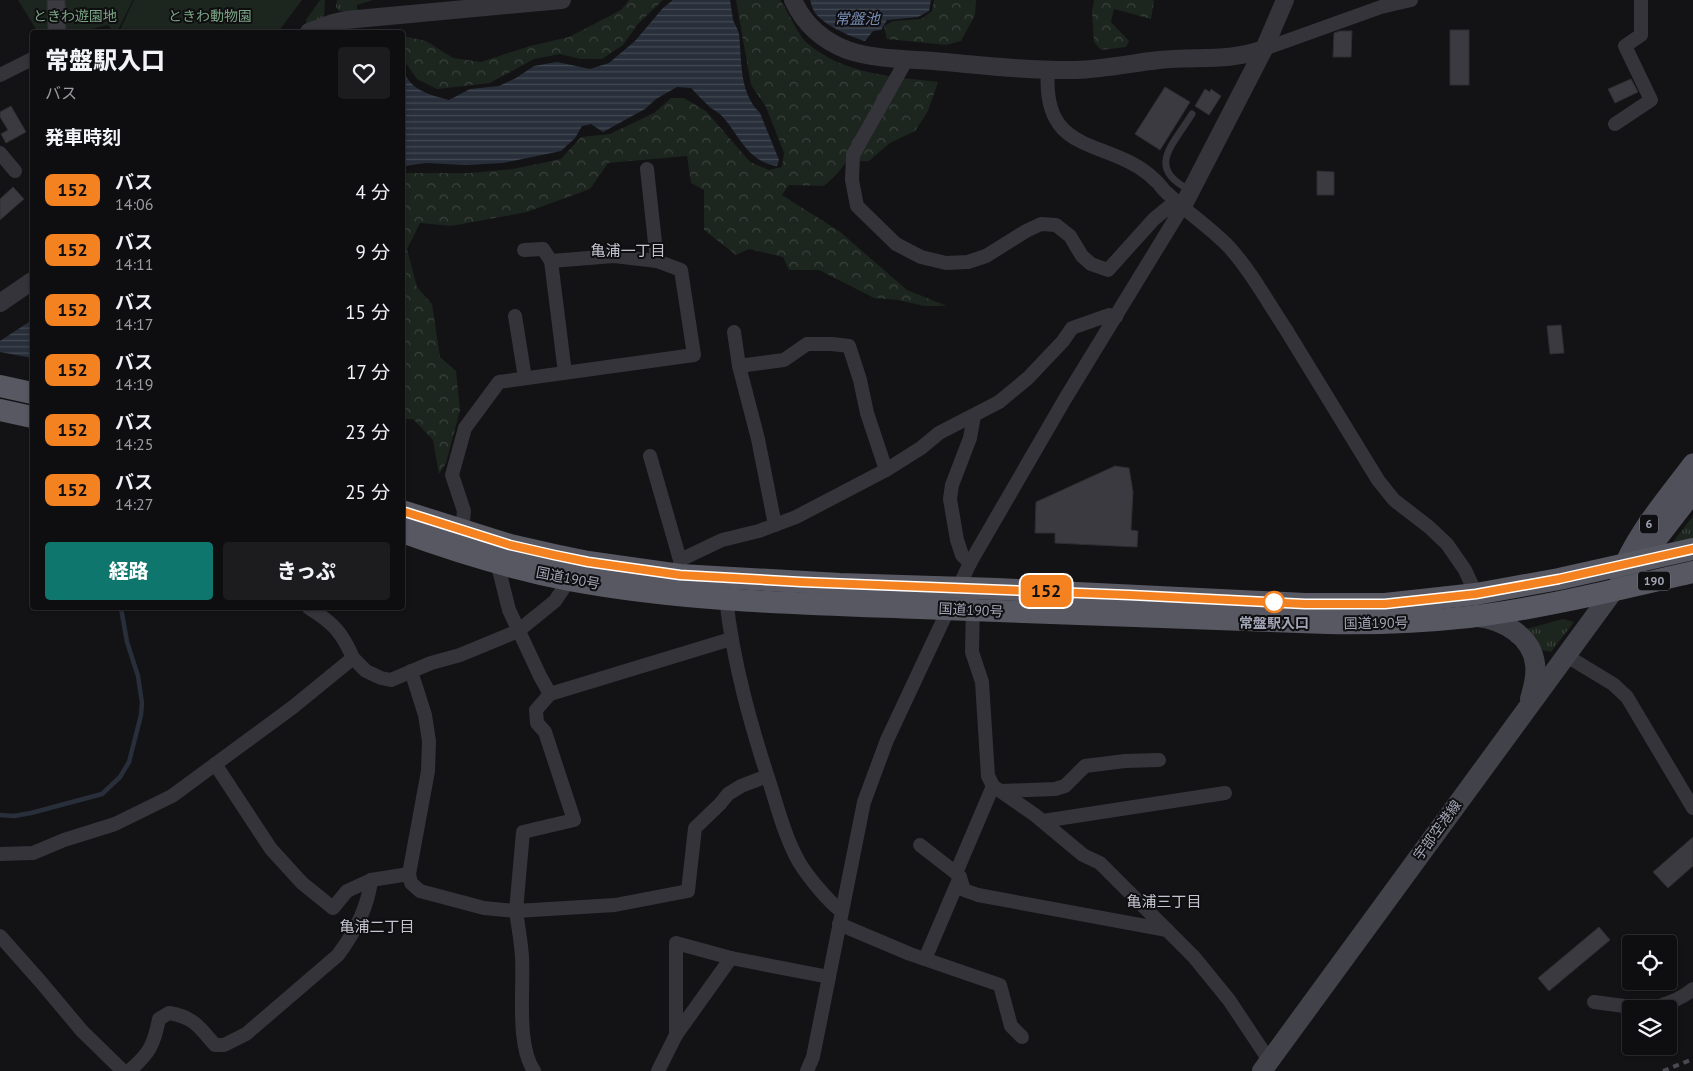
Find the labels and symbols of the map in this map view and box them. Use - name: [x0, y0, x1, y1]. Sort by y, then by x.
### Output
- park label: ときわ遊園地: [33, 7, 117, 25]
- park label: ときわ動物園: [168, 7, 252, 25]
- water label: 常盤池: [834, 9, 881, 28]
- district label: 亀浦一丁目: [590, 241, 666, 260]
- road number: 6: [1640, 514, 1658, 534]
- street label: 国道190号: [534, 563, 602, 593]
- road number: 190: [1638, 572, 1670, 590]
- line badge: 152: [1017, 575, 1075, 607]
- marker: 常盤駅入口: [1263, 591, 1285, 613]
- street label: 国道190号: [938, 599, 1004, 621]
- street label: 国道190号: [1343, 613, 1409, 633]
- place label: 常盤駅入口: [1239, 614, 1309, 632]
- street label: 宇部空港線: [1409, 796, 1465, 864]
- district label: 亀浦三丁目: [1126, 892, 1202, 911]
- district label: 亀浦二丁目: [339, 917, 415, 936]

